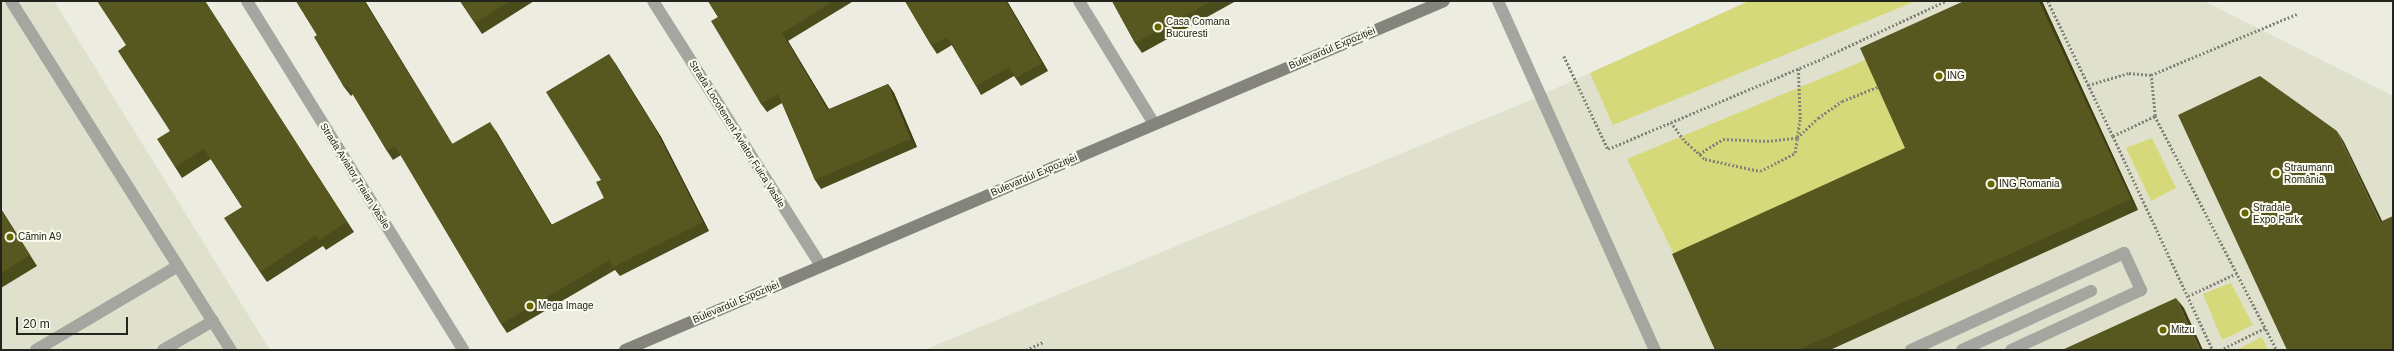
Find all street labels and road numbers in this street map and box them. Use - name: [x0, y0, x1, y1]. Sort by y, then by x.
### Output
- street label: Bulevardul Expoziției: [1287, 24, 1377, 72]
- street label: Strada Locotenent Aviator Fuica Vasile: [686, 58, 788, 210]
- street label: Strada Aviator Traian Vasile: [317, 121, 393, 231]
- street label: Bulevardul Expoziției: [989, 151, 1079, 199]
- street label: Bulevardul Expoziției: [691, 278, 781, 326]

